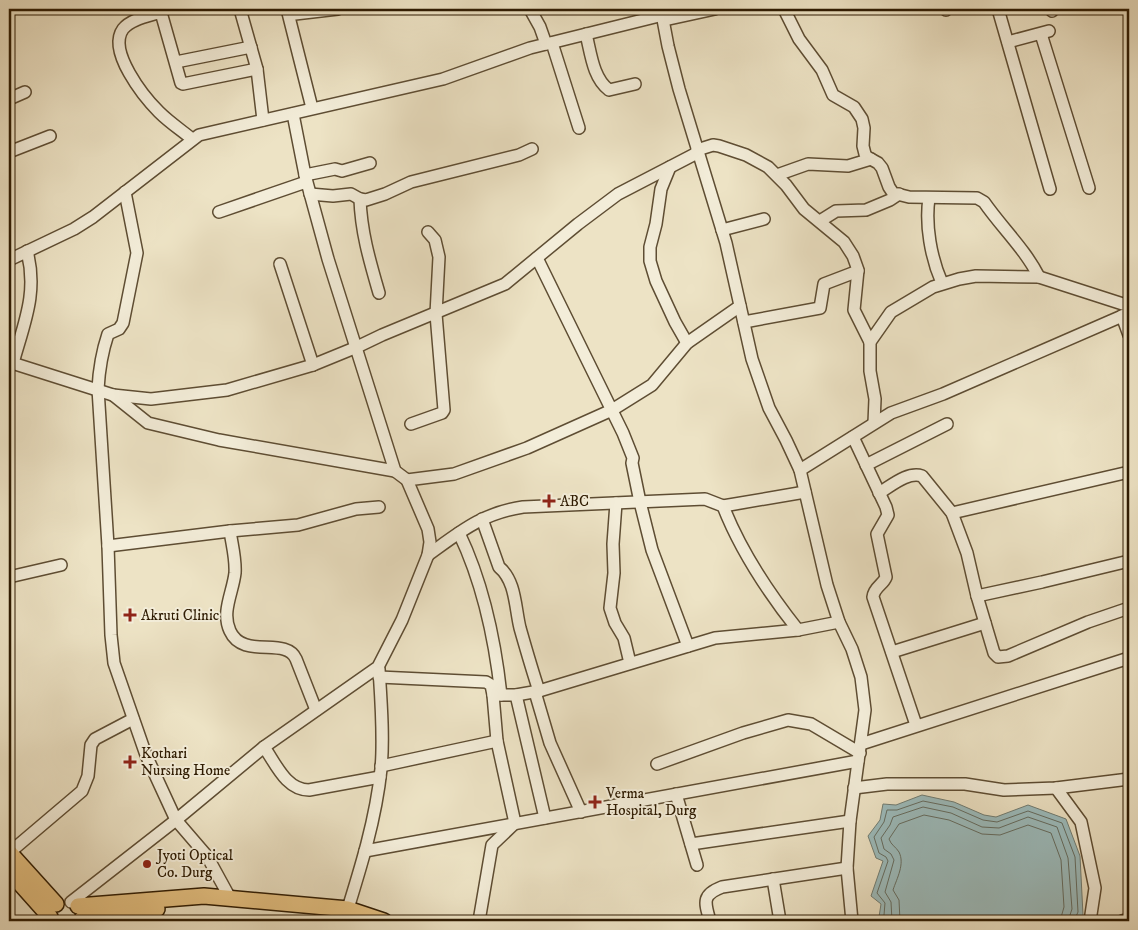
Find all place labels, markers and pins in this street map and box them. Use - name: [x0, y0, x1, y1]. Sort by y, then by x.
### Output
- place label: ABC: [560, 492, 589, 511]
- marker: ABC: [542, 494, 556, 508]
- place label: Akruti Clinic: [141, 606, 220, 625]
- marker: Akruti Clinic: [123, 608, 137, 622]
- place label: Kothari Nursing Home: [141, 744, 230, 780]
- marker: Kothari Nursing Home: [123, 755, 137, 769]
- place label: Verma Hospital, Durg: [605, 784, 697, 820]
- marker: Verma Hospital, Durg: [588, 795, 602, 809]
- place label: Jyoti Optical Co. Durg: [155, 846, 234, 882]
- marker: Jyoti Optical Co. Durg: [141, 858, 153, 870]

